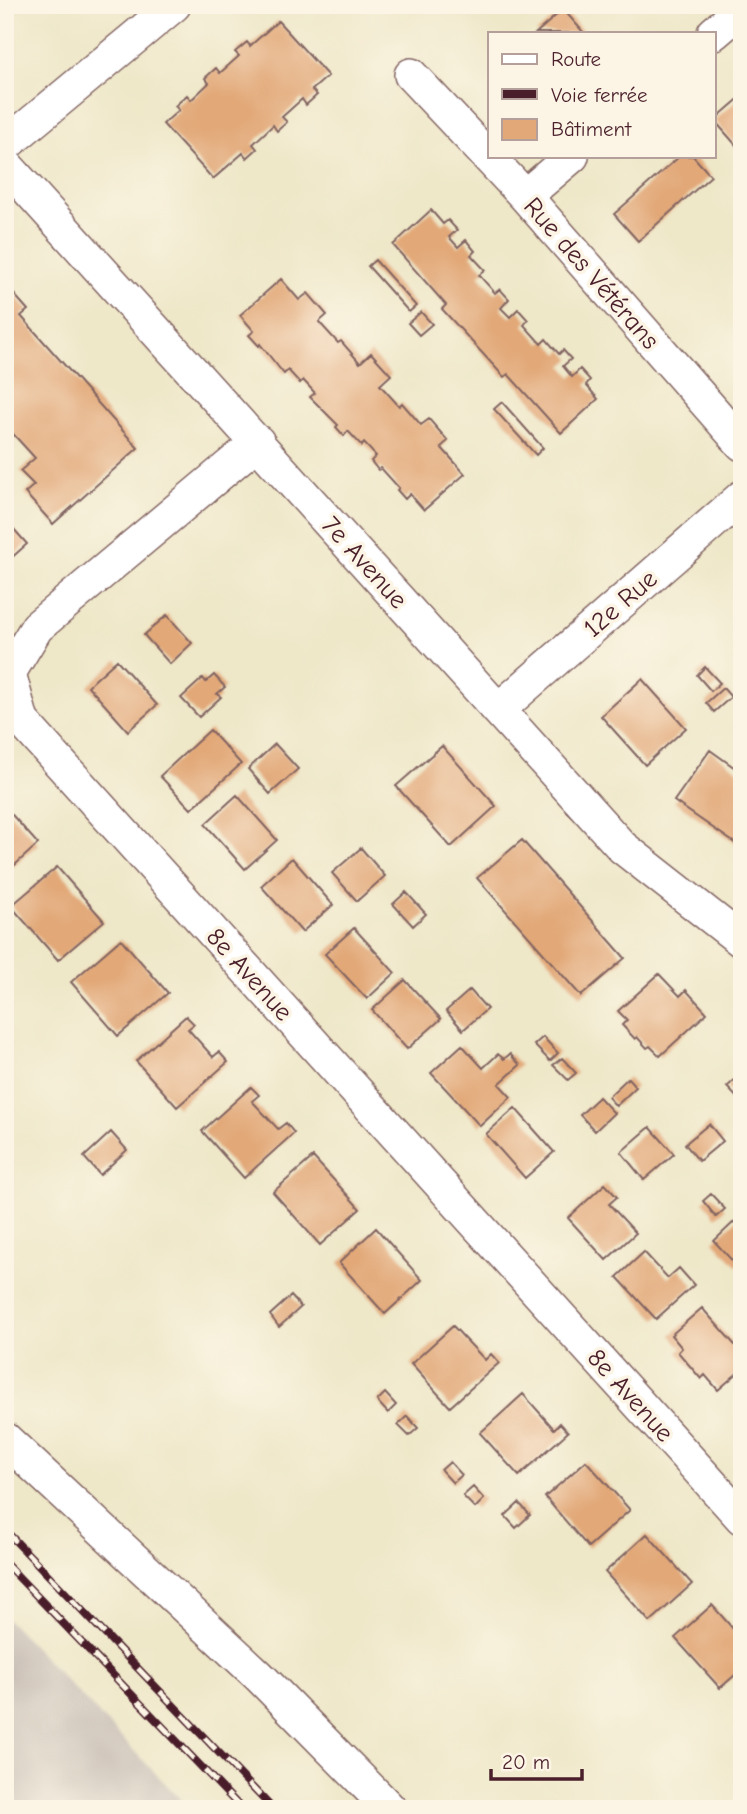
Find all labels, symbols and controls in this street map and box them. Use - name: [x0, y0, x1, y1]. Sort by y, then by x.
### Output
- legend: [488, 32, 716, 158]
- text: Route: [551, 47, 601, 71]
- text: Voie ferrée: [551, 83, 648, 107]
- text: Bâtiment: [551, 117, 632, 141]
- street label: Rue des Vétérans: [517, 192, 665, 356]
- street label: 7e Avenue: [315, 511, 413, 615]
- street label: 12e Rue: [578, 564, 663, 644]
- street label: 8e Avenue: [200, 922, 299, 1027]
- street label: 8e Avenue: [581, 1343, 680, 1448]
- scale bar: [491, 1737, 582, 1781]
- text: 20 m: [502, 1750, 550, 1774]

